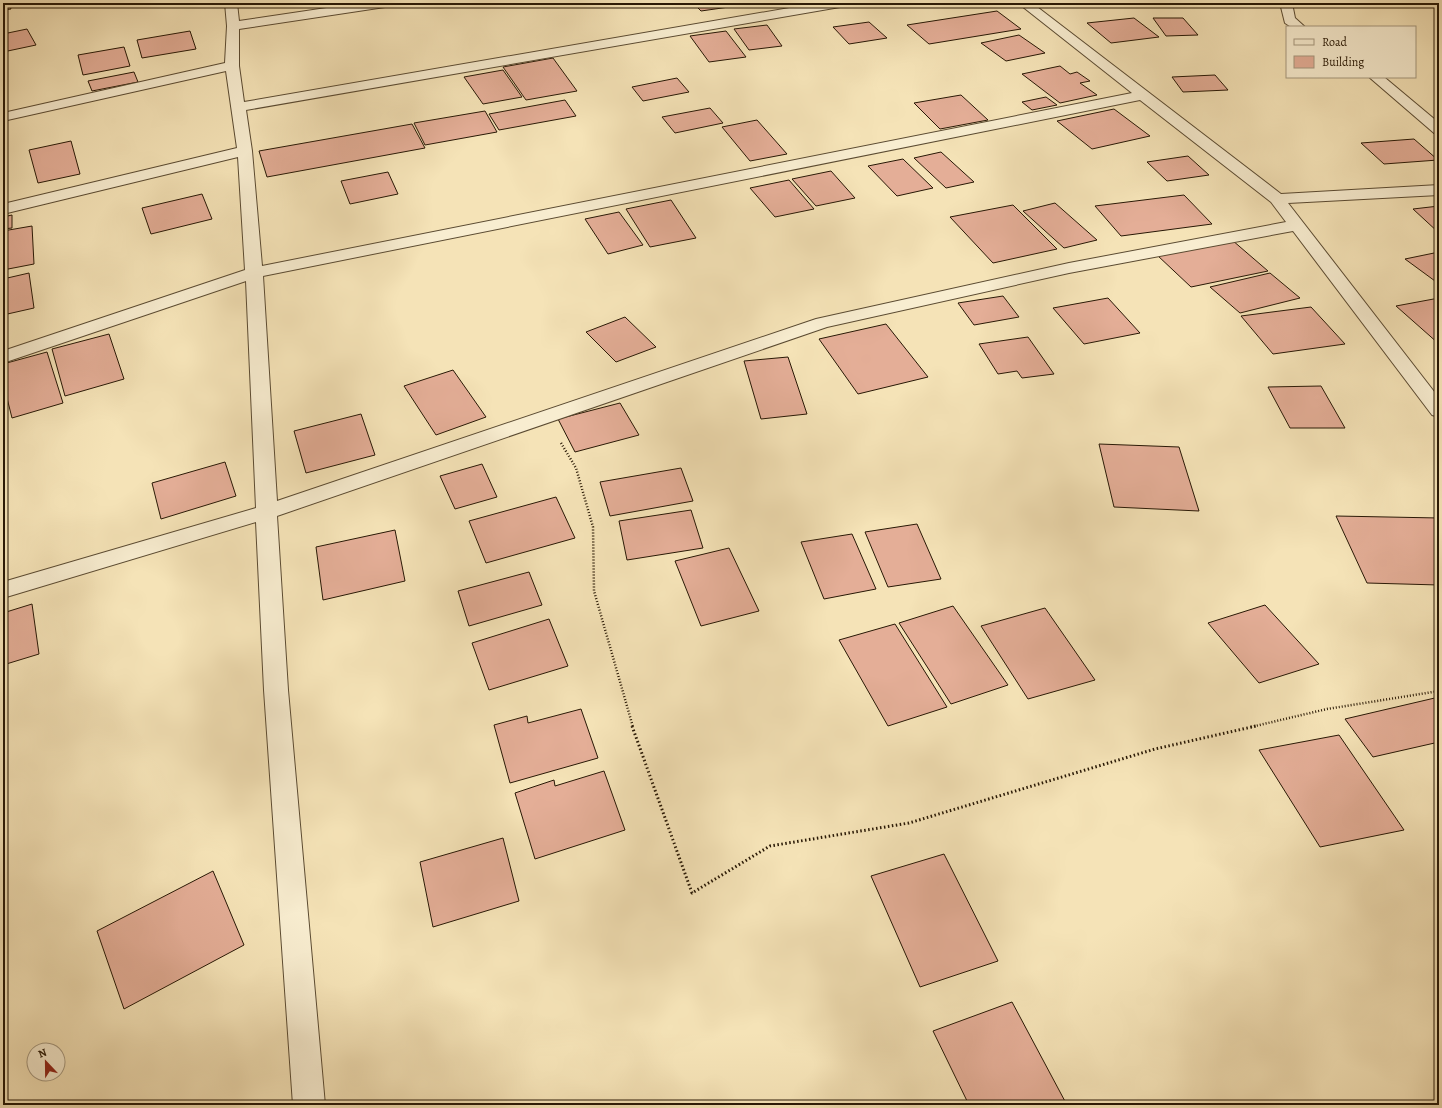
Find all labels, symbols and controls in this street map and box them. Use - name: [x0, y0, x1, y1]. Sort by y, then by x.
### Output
- legend: [1286, 26, 1416, 78]
- text: Road: [1322, 34, 1348, 50]
- text: Building: [1322, 54, 1364, 70]
- north arrow: [26, 1042, 66, 1082]
- text: N: [36, 1045, 49, 1062]

